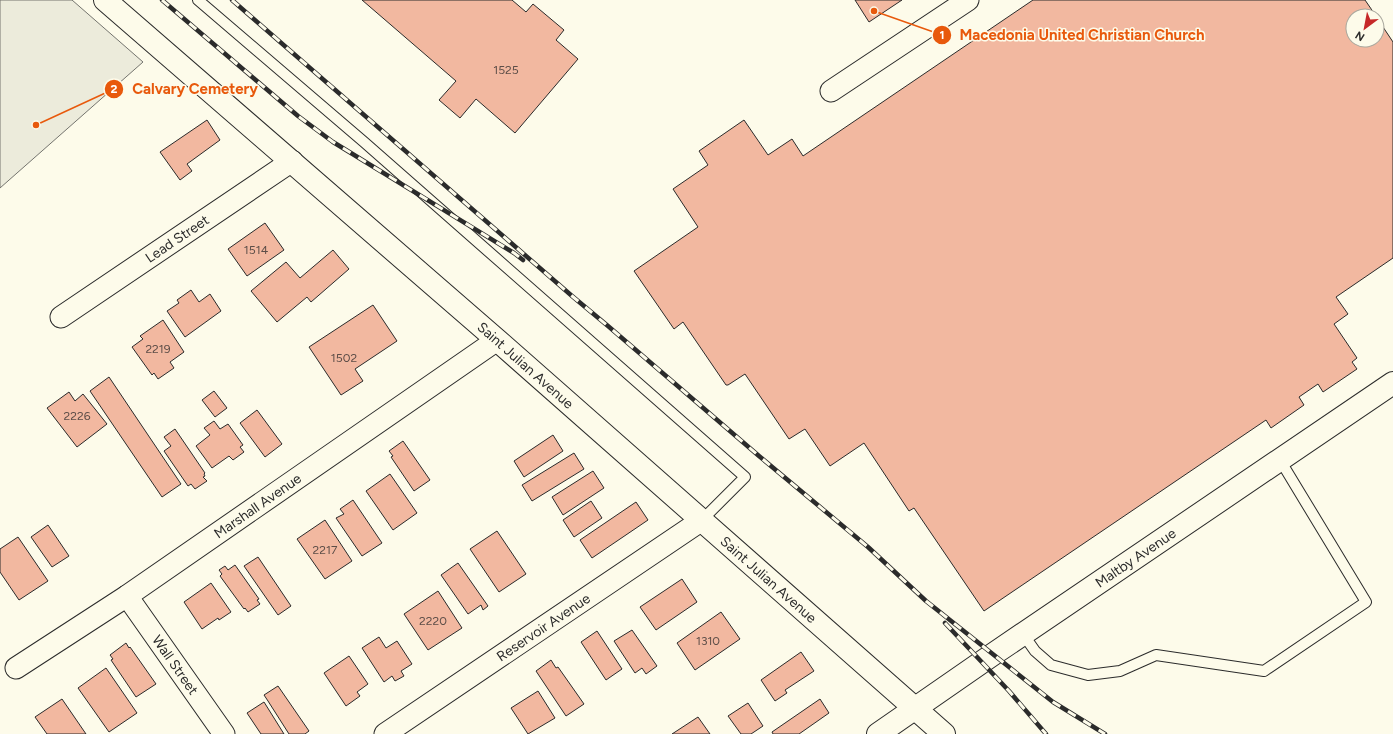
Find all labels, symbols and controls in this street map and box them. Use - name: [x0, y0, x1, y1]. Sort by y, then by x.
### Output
- north arrow: [1345, 8, 1385, 48]
- callout: Macedonia United Christian Church: [932, 21, 1213, 48]
- text: Macedonia United Christian Church: [959, 26, 1205, 44]
- text: 1: [939, 28, 945, 42]
- text: N: [1353, 28, 1367, 44]
- house number: 1525: [493, 63, 519, 77]
- callout: Calvary Cemetery: [104, 75, 266, 102]
- text: Calvary Cemetery: [132, 80, 258, 98]
- text: 2: [111, 82, 118, 96]
- street label: Lead Street: [142, 211, 212, 266]
- house number: 1514: [244, 243, 269, 257]
- street label: Saint Julian Avenue: [474, 318, 578, 412]
- house number: 2219: [145, 342, 171, 356]
- house number: 1502: [331, 351, 357, 365]
- house number: 2226: [64, 409, 91, 423]
- street label: Marshall Avenue: [211, 469, 305, 542]
- street label: Maltby Avenue: [1092, 524, 1179, 591]
- street label: Saint Julian Avenue: [717, 532, 821, 627]
- house number: 2217: [313, 543, 338, 557]
- street label: Reservoir Avenue: [493, 589, 594, 665]
- house number: 2220: [419, 614, 447, 628]
- street label: Wall Street: [149, 632, 202, 698]
- house number: 1310: [696, 634, 720, 648]

